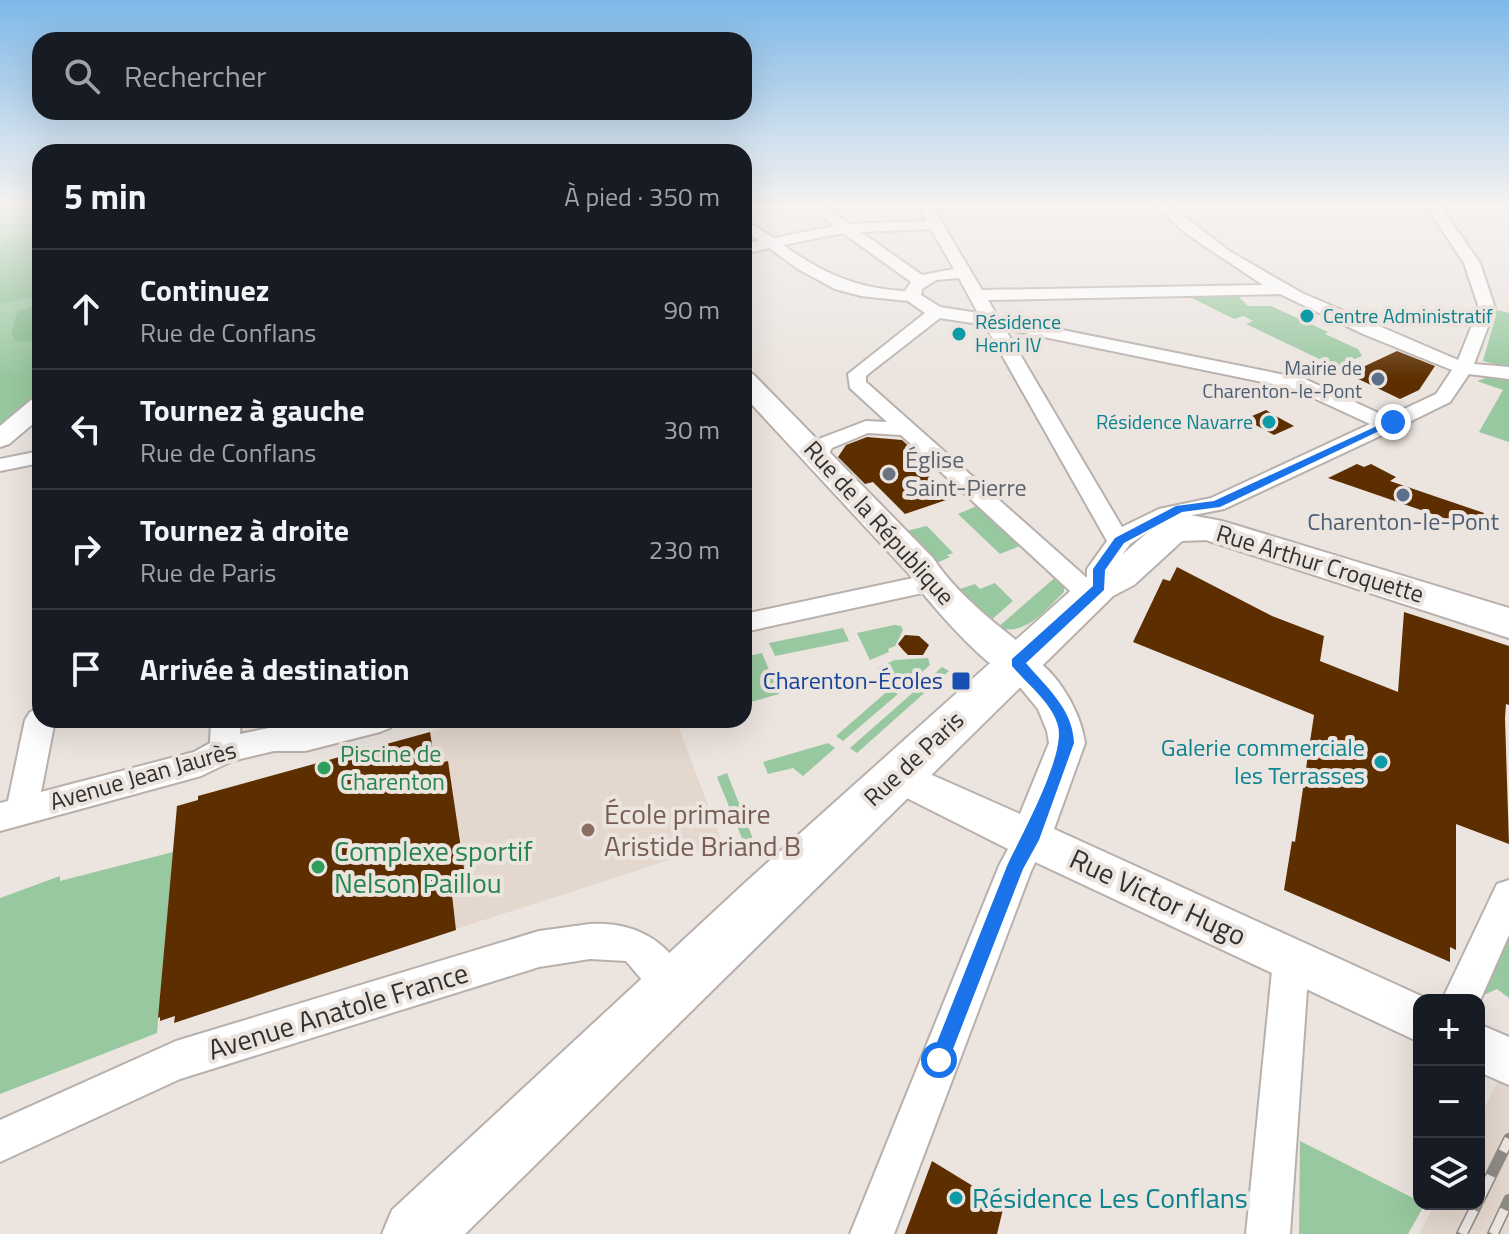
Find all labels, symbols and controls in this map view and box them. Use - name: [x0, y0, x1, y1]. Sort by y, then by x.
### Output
- search box: [32, 32, 752, 120]
- text: Rechercher: [124, 53, 267, 99]
- icon: search: [60, 54, 104, 98]
- text: 5 min: [64, 170, 147, 222]
- text: À pied · 350 m: [564, 177, 720, 216]
- text: Continuez: [140, 267, 269, 313]
- icon: ahead: [64, 287, 108, 331]
- text: 90 m: [663, 290, 720, 329]
- place label: Centre Administratif: [1323, 300, 1493, 331]
- place label: Résidence Henri IV: [975, 306, 1061, 360]
- marker: Centre Administratif: [1298, 307, 1316, 325]
- text: Rue de Conflans: [140, 313, 316, 352]
- marker: Résidence Henri IV: [950, 325, 968, 343]
- place label: Mairie de Charenton-le-Pont: [1202, 352, 1362, 406]
- marker: Mairie de Charenton-le-Pont: [1369, 370, 1387, 388]
- text: Tournez à gauche: [140, 387, 365, 433]
- route end: [1375, 404, 1411, 440]
- place label: Résidence Navarre: [1096, 406, 1253, 437]
- icon: left: [64, 407, 108, 451]
- text: 30 m: [663, 410, 720, 449]
- marker: Résidence Navarre: [1260, 413, 1278, 431]
- street label: Rue de la République: [796, 432, 964, 613]
- text: Rue de Conflans: [140, 433, 316, 472]
- place label: Église Saint-Pierre: [905, 441, 1027, 505]
- marker: Église Saint-Pierre: [880, 465, 898, 483]
- marker: Charenton-le-Pont: [1394, 486, 1412, 504]
- place label: Charenton-le-Pont: [1307, 503, 1499, 539]
- text: Tournez à droite: [140, 507, 349, 553]
- street label: Rue Arthur Croquette: [1212, 514, 1428, 612]
- icon: right: [64, 527, 108, 571]
- text: 230 m: [649, 530, 720, 569]
- text: Rue de Paris: [140, 553, 276, 592]
- text: Arrivée à destination: [140, 646, 410, 692]
- icon: arrive: [64, 647, 108, 691]
- place label: Charenton-Écoles: [763, 662, 943, 698]
- marker: Charenton-Écoles: [950, 670, 972, 692]
- street label: Rue de Paris: [855, 702, 972, 814]
- place label: Galerie commerciale les Terrasses: [1161, 729, 1365, 793]
- street label: Avenue Jean Jaurès: [45, 731, 240, 819]
- place label: Piscine de Charenton: [340, 735, 445, 799]
- marker: Galerie commerciale les Terrasses: [1372, 753, 1390, 771]
- marker: Piscine de Charenton: [315, 759, 333, 777]
- place label: École primaire Aristide Briand B: [604, 792, 801, 867]
- marker: École primaire Aristide Briand B: [579, 821, 597, 839]
- place label: Complexe sportif Nelson Paillou: [334, 829, 533, 904]
- street label: Rue Victor Hugo: [1063, 837, 1254, 956]
- marker: Complexe sportif Nelson Paillou: [309, 858, 327, 876]
- street label: Avenue Anatole France: [202, 950, 473, 1071]
- map controls: [1413, 994, 1485, 1210]
- button: +: [1413, 994, 1485, 1066]
- route start: [921, 1042, 957, 1078]
- button: −: [1413, 1066, 1485, 1138]
- button: layers: [1413, 1138, 1485, 1210]
- place label: Résidence Les Conflans: [972, 1176, 1248, 1219]
- marker: Résidence Les Conflans: [947, 1189, 965, 1207]

